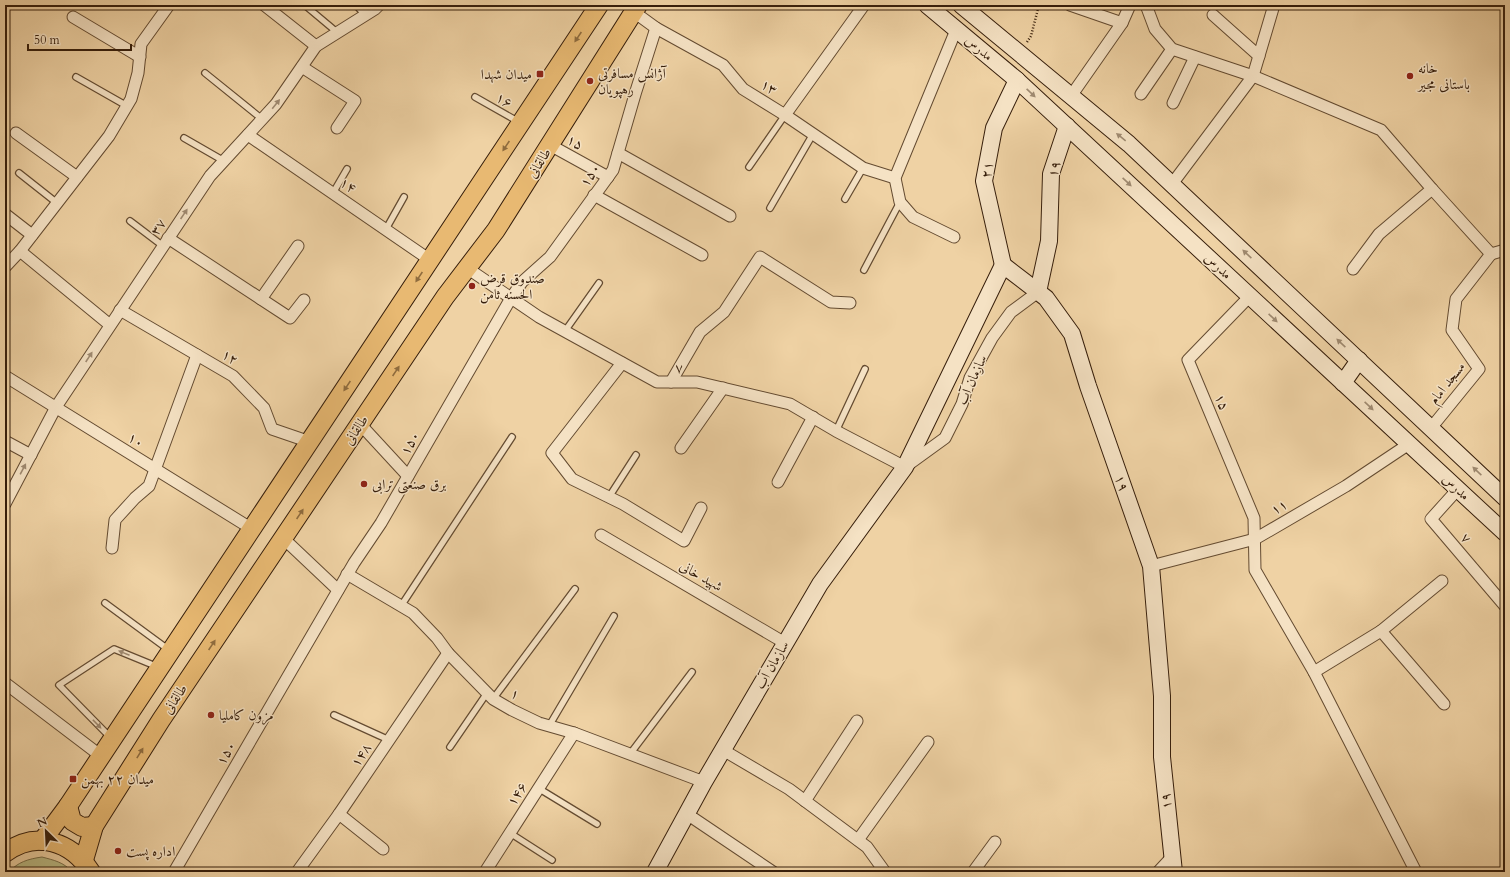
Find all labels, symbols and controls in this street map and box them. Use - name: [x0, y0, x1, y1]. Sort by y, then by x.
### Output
- scale bar: [28, 26, 131, 52]
- street label: مدرس: [961, 31, 997, 65]
- text: 50 m: [34, 32, 61, 48]
- one-way arrow: [574, 32, 582, 43]
- place label: خانه باستانی مجیر: [1416, 59, 1470, 94]
- place label: آژانس مسافرتی رهپویان: [598, 64, 668, 99]
- place label: میدان شهدا: [481, 65, 532, 84]
- marker: میدان شهدا: [535, 69, 545, 79]
- marker: خانه باستانی مجیر: [1405, 71, 1415, 81]
- street label: ۱۳: [757, 75, 781, 99]
- marker: آژانس مسافرتی رهپویان: [585, 76, 595, 86]
- street label: ۱۶: [492, 88, 516, 112]
- one-way arrow: [1027, 88, 1036, 97]
- one-way arrow: [271, 98, 280, 109]
- street label: ۱۵: [563, 130, 587, 154]
- one-way arrow: [1115, 133, 1126, 142]
- one-way arrow: [502, 141, 510, 151]
- street label: طالقانی: [522, 144, 556, 182]
- street label: ۱۵۰: [575, 159, 605, 191]
- street label: ۱۹: [1043, 159, 1065, 179]
- street label: ۲۱: [976, 161, 998, 179]
- street label: ۱۴: [336, 173, 360, 197]
- one-way arrow: [1122, 177, 1132, 186]
- one-way arrow: [180, 209, 188, 220]
- street label: ۳۷: [146, 215, 170, 239]
- street label: مدرس: [1200, 248, 1236, 284]
- one-way arrow: [1242, 250, 1251, 259]
- place label: صندوق قرض الحسنه ثامن: [480, 269, 545, 304]
- one-way arrow: [415, 272, 422, 283]
- marker: صندوق قرض الحسنه ثامن: [467, 281, 477, 291]
- one-way arrow: [1268, 313, 1278, 322]
- one-way arrow: [1336, 339, 1346, 348]
- street label: ۱۲: [218, 345, 242, 369]
- one-way arrow: [85, 352, 92, 363]
- street label: سازمان آب: [953, 352, 992, 408]
- street label: ۷: [675, 358, 683, 377]
- street label: مسجد امام: [1424, 358, 1472, 410]
- one-way arrow: [392, 366, 400, 376]
- one-way arrow: [343, 381, 351, 391]
- street label: ۱۵: [1210, 391, 1234, 413]
- one-way arrow: [1364, 401, 1373, 410]
- street label: طالقانی: [339, 411, 373, 449]
- street label: ۱۰: [124, 428, 148, 452]
- street label: ۱۵۰: [396, 428, 424, 458]
- one-way arrow: [20, 464, 26, 475]
- one-way arrow: [1472, 466, 1482, 476]
- street label: مدرس: [1438, 469, 1474, 505]
- street label: ۱۹: [1110, 472, 1134, 494]
- place label: برق صنعتی ترابی: [372, 475, 447, 494]
- marker: برق صنعتی ترابی: [359, 479, 369, 489]
- street label: ۱۱: [1267, 495, 1291, 519]
- one-way arrow: [296, 508, 304, 519]
- street label: ۷: [1456, 529, 1476, 547]
- street label: شهید خانی: [676, 556, 726, 596]
- street label: سازمان آب: [750, 637, 794, 693]
- one-way arrow: [208, 639, 216, 650]
- one-way arrow: [117, 649, 129, 655]
- street label: طالقانی: [158, 680, 192, 718]
- street label: ۱: [507, 684, 523, 704]
- place label: مزون کاملیا: [219, 706, 274, 725]
- marker: مزون کاملیا: [206, 710, 216, 720]
- one-way arrow: [92, 719, 102, 729]
- street label: ۱۵۰: [212, 738, 240, 768]
- street label: ۱۴۸: [346, 739, 376, 771]
- one-way arrow: [136, 748, 144, 758]
- place label: میدان ۲۲ بهمن: [81, 770, 154, 789]
- marker: میدان ۲۲ بهمن: [68, 774, 78, 784]
- street label: ۱۴۶: [502, 779, 532, 809]
- street label: ۱۹: [1156, 792, 1176, 810]
- north arrow: [26, 811, 66, 851]
- text: N: [35, 813, 50, 831]
- place label: اداره پست: [126, 842, 175, 861]
- marker: اداره پست: [113, 846, 123, 856]

